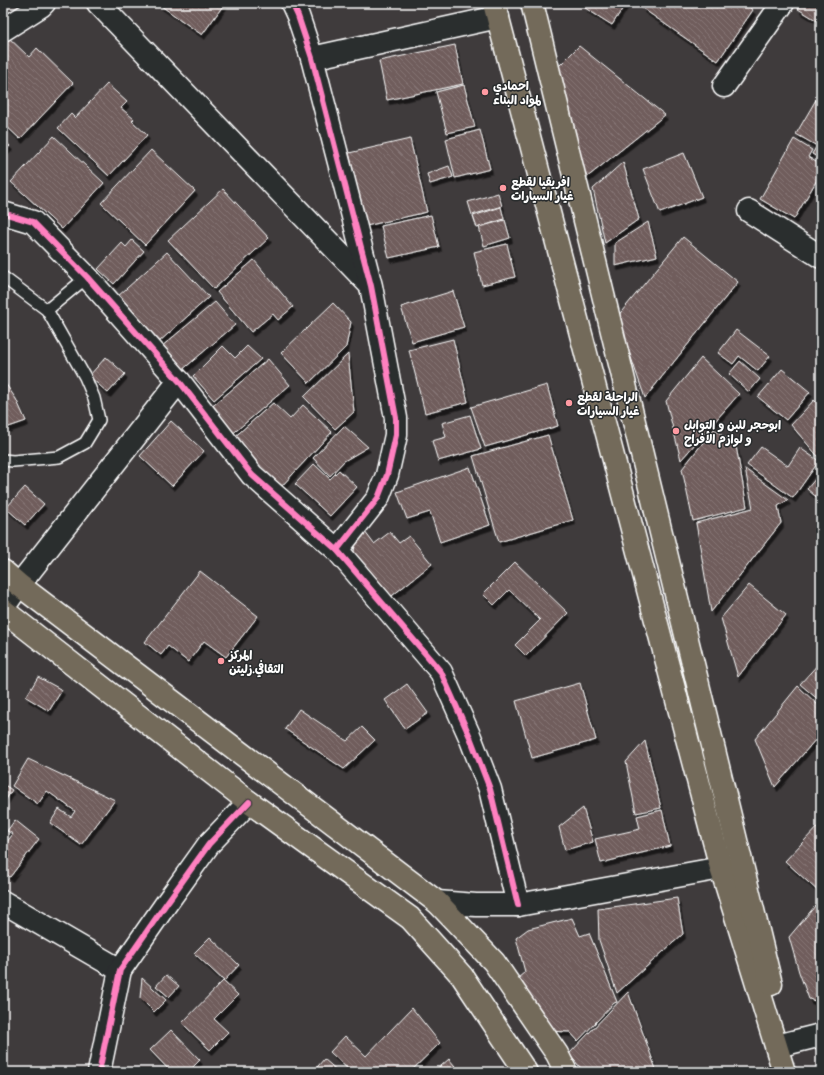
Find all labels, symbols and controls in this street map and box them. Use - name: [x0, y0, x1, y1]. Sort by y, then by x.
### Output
- place label: احمادي لمواد البناء: [493, 77, 542, 108]
- marker: احمادي لمواد البناء: [480, 87, 490, 97]
- place label: افريقيا لقطع غيار السيارات: [511, 173, 574, 204]
- marker: افريقيا لقطع غيار السيارات: [498, 183, 508, 193]
- place label: الراحلة لقطع غيار السيارات: [577, 388, 640, 419]
- marker: الراحلة لقطع غيار السيارات: [564, 398, 574, 408]
- place label: ابوحجر للبن و التوابل و لوازم الأفراح: [684, 416, 781, 448]
- marker: ابوحجر للبن و التوابل و لوازم الأفراح: [671, 426, 681, 436]
- place label: المركز الثقافي.زليتن: [228, 646, 284, 678]
- marker: المركز الثقافي.زليتن: [216, 656, 226, 666]

